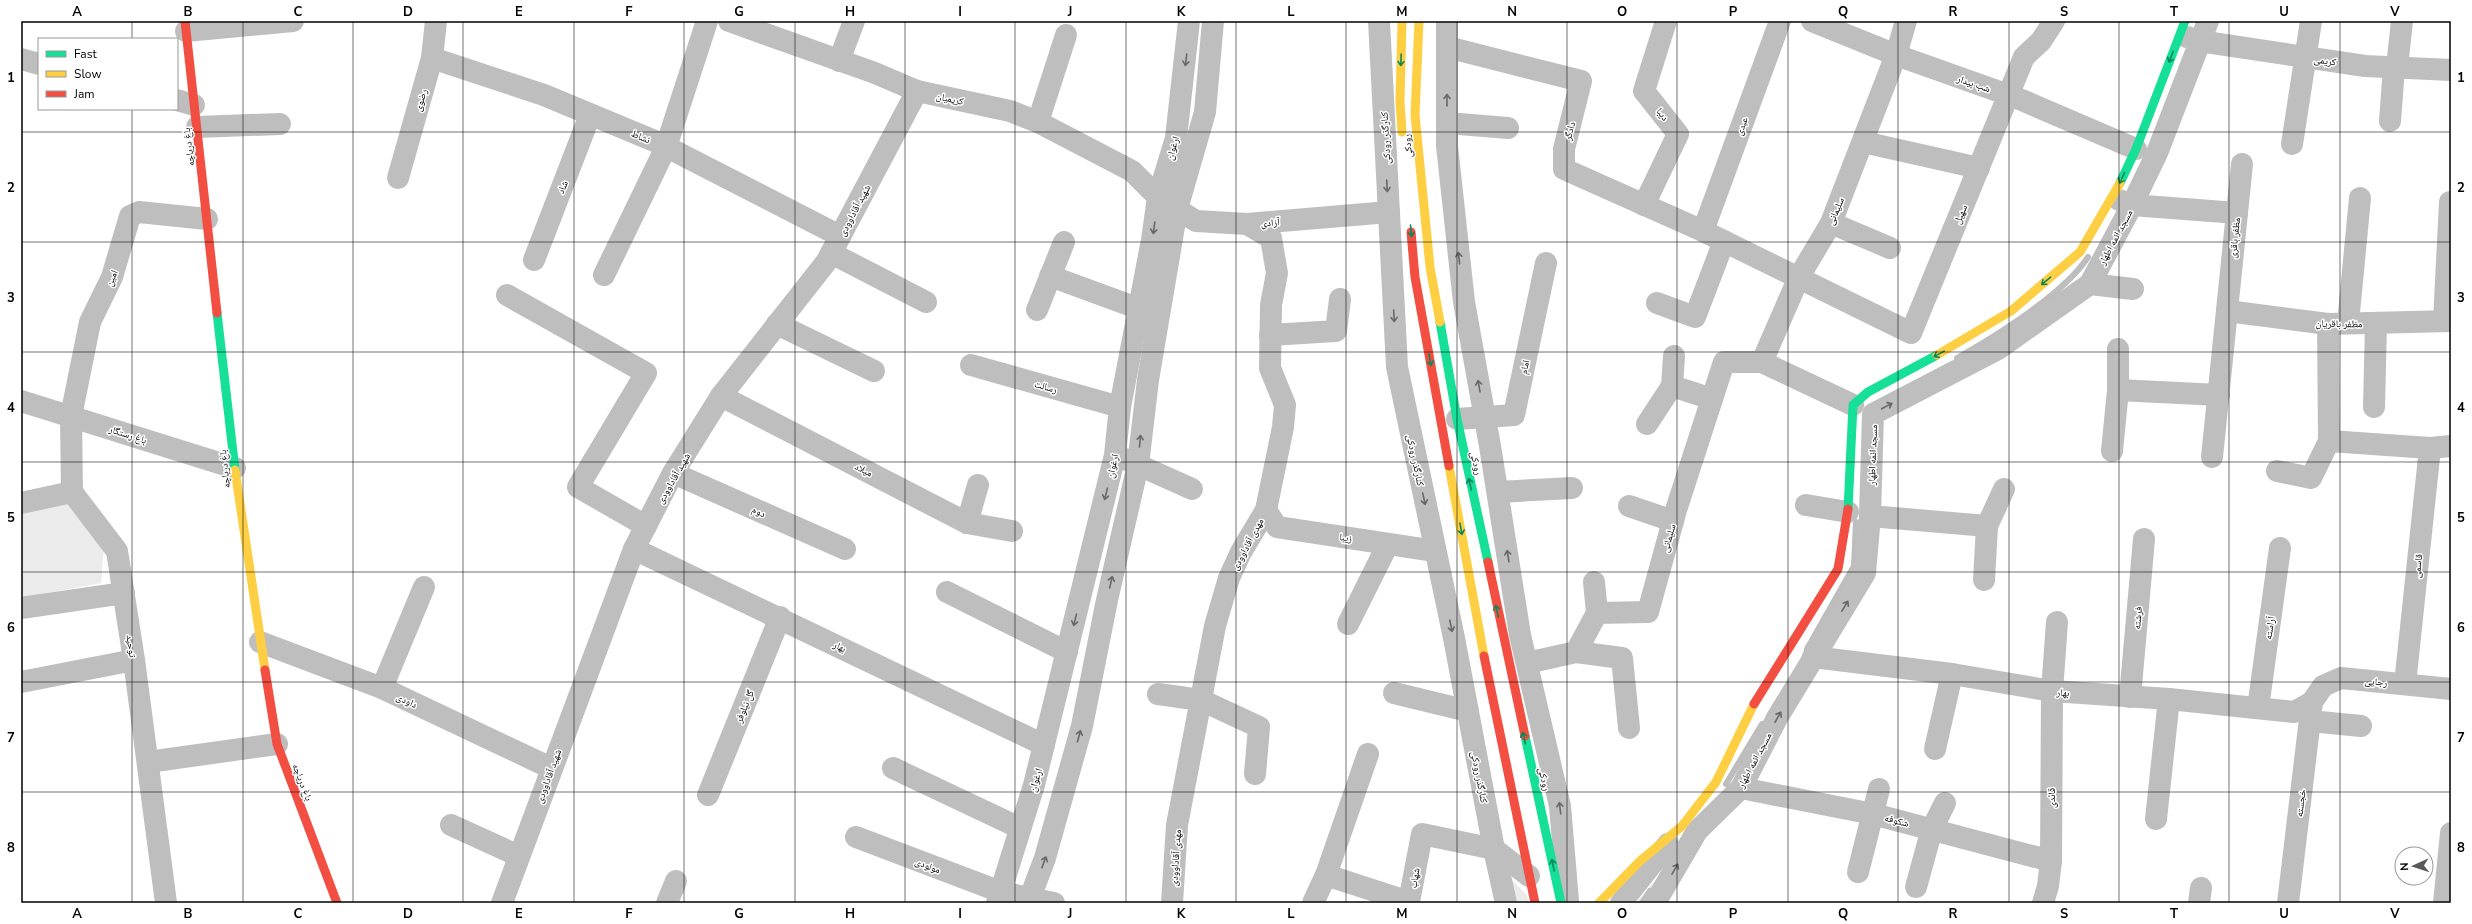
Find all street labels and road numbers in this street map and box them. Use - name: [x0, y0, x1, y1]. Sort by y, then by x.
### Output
- street label: کریمی: [2313, 52, 2337, 69]
- street label: شب بیدار: [1954, 71, 1993, 96]
- street label: رضوی: [411, 87, 431, 113]
- street label: کریمیان: [935, 89, 965, 109]
- street label: دیبا: [1653, 105, 1672, 124]
- street label: کنارگذر رودکی: [1378, 111, 1394, 165]
- street label: عبدی: [1732, 115, 1752, 138]
- street label: دادگر: [1561, 120, 1579, 143]
- street label: باغ دریاچه: [180, 127, 198, 167]
- street label: نشاط: [629, 127, 653, 147]
- street label: رودکی: [1400, 133, 1416, 158]
- street label: ارغوان: [1163, 135, 1183, 162]
- street label: شاد: [554, 178, 572, 196]
- street label: شهید آقاداوودی: [835, 182, 875, 239]
- street label: سلیمانی: [1824, 195, 1848, 227]
- street label: سهیل: [1951, 202, 1971, 226]
- street label: مسجد ائمه اطهار: [2095, 207, 2137, 268]
- street label: آزادی: [1260, 215, 1281, 231]
- street label: مظفر باقری: [2226, 217, 2244, 259]
- street label: امین: [102, 268, 121, 289]
- street label: مظفر باقریان: [2316, 317, 2363, 331]
- street label: امام: [1517, 359, 1533, 376]
- street label: رسالت: [1033, 377, 1059, 397]
- street label: باغ رستگار: [106, 422, 149, 448]
- street label: مسجد ائمه اطهار: [1865, 424, 1881, 487]
- street label: کنارگذر رودکی: [1403, 433, 1427, 487]
- street label: باغ دریاچه: [216, 449, 234, 489]
- street label: شهید آقاداوودی: [654, 450, 694, 507]
- street label: رودکی: [1467, 450, 1485, 476]
- street label: ارغوان: [1104, 453, 1122, 480]
- street label: میلاد: [852, 459, 875, 481]
- street label: دوم: [749, 503, 768, 521]
- street label: مهدی آقاداوودی: [1228, 516, 1268, 573]
- street label: سلیمانی: [1658, 522, 1680, 554]
- street label: زیبا: [1338, 530, 1353, 546]
- street label: قاسمی: [2410, 553, 2426, 579]
- street label: فرشته: [2130, 606, 2146, 630]
- street label: آراسته: [2261, 615, 2279, 641]
- street label: توحید: [122, 634, 140, 658]
- street label: بهار: [830, 637, 849, 656]
- street label: رجایی: [2364, 674, 2388, 690]
- street label: بهار: [2055, 685, 2070, 700]
- street label: گل نیلوفر: [732, 687, 758, 726]
- street label: داودی: [394, 690, 419, 712]
- street label: مسجد ائمه اطهار: [1734, 730, 1776, 791]
- street label: شهید آقاداوودی: [533, 747, 565, 805]
- street label: کنارگذر رودکی: [1467, 750, 1491, 804]
- street label: باغ دریاچه: [289, 762, 316, 803]
- street label: رودکی: [1535, 766, 1554, 792]
- street label: ارغوان: [1026, 767, 1046, 794]
- street label: قائدی: [2045, 788, 2059, 808]
- street label: خجسته: [2292, 788, 2310, 818]
- street label: شکوفه: [1883, 811, 1911, 831]
- street label: مهدی آقاداوودی: [1167, 829, 1185, 887]
- street label: مولودی: [913, 855, 943, 877]
- street label: شهاب: [1406, 866, 1424, 890]

